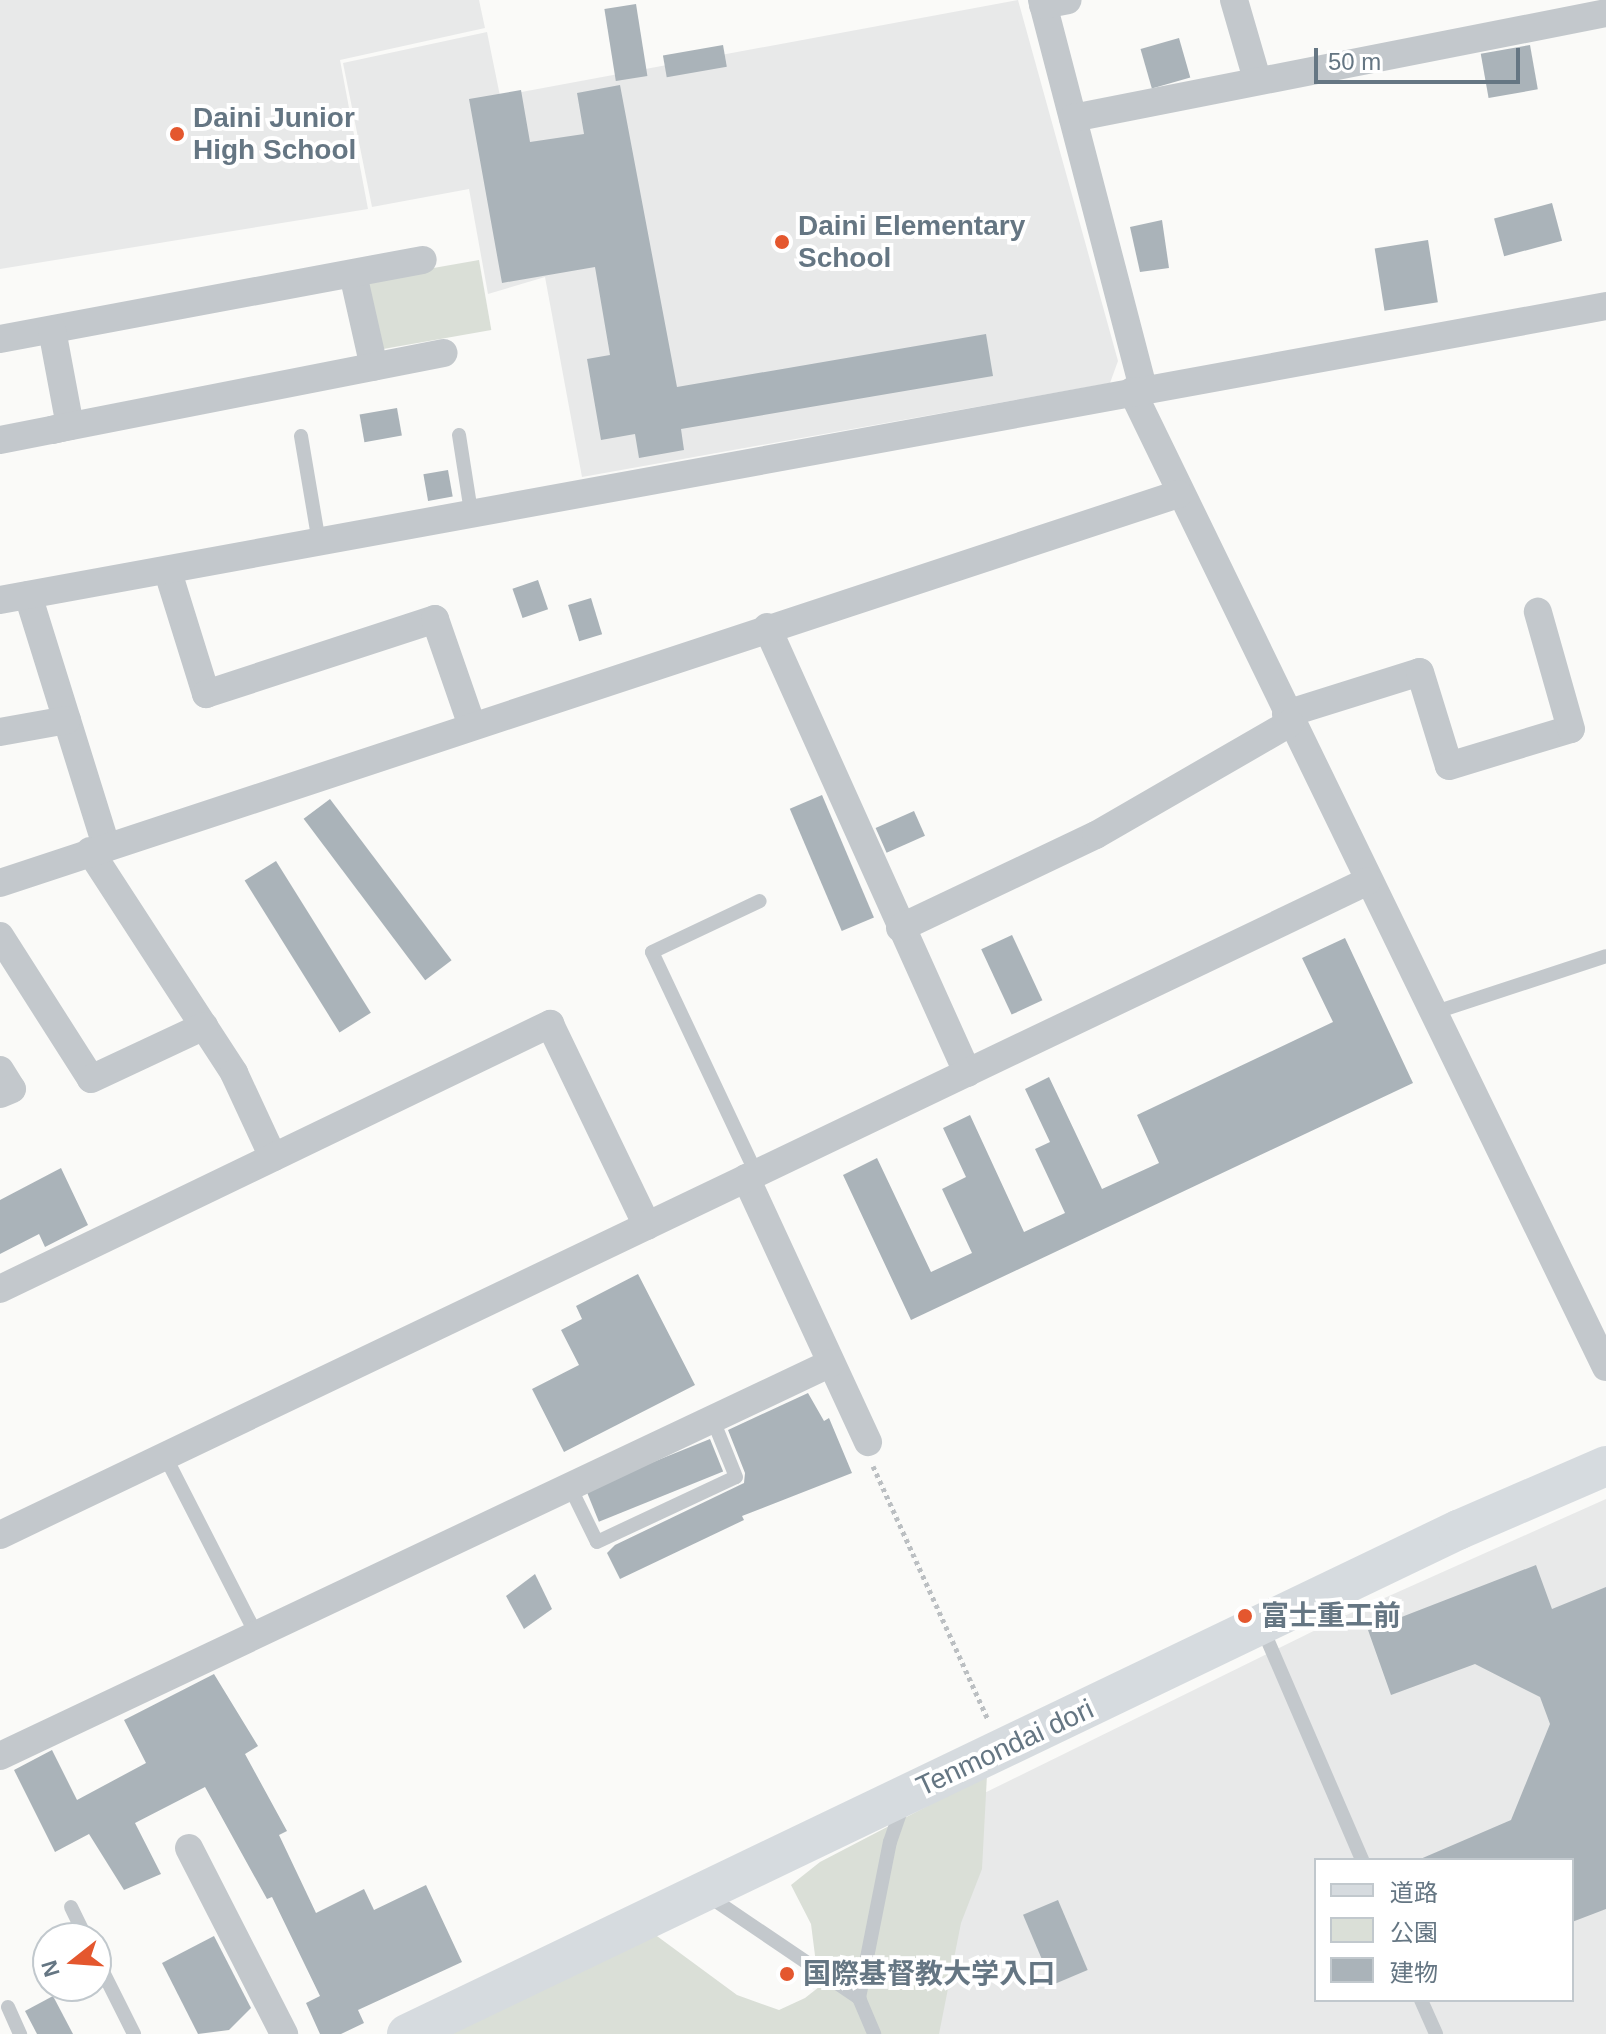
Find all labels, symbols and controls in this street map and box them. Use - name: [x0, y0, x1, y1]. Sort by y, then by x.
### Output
- scale bar: [1318, 32, 1524, 82]
- text: 50 m: [1328, 48, 1381, 75]
- place label: Daini Junior High School: [193, 101, 356, 167]
- marker: Daini Junior High School: [168, 125, 186, 143]
- place label: Daini Elementary School: [798, 209, 1025, 275]
- marker: Daini Elementary School: [773, 233, 791, 251]
- place label: 富士重工前: [1261, 1599, 1401, 1633]
- marker: 富士重工前: [1236, 1607, 1254, 1625]
- street label: Tenmondai dori: [911, 1692, 1099, 1804]
- legend: [1314, 1858, 1574, 2002]
- text: 道路: [1390, 1879, 1438, 1906]
- text: 公園: [1390, 1919, 1438, 1946]
- north arrow: [32, 1922, 112, 2002]
- text: N: [36, 1957, 65, 1980]
- place label: 国際基督教大学入口: [803, 1957, 1055, 1991]
- text: 建物: [1390, 1959, 1438, 1986]
- marker: 国際基督教大学入口: [778, 1965, 796, 1983]

